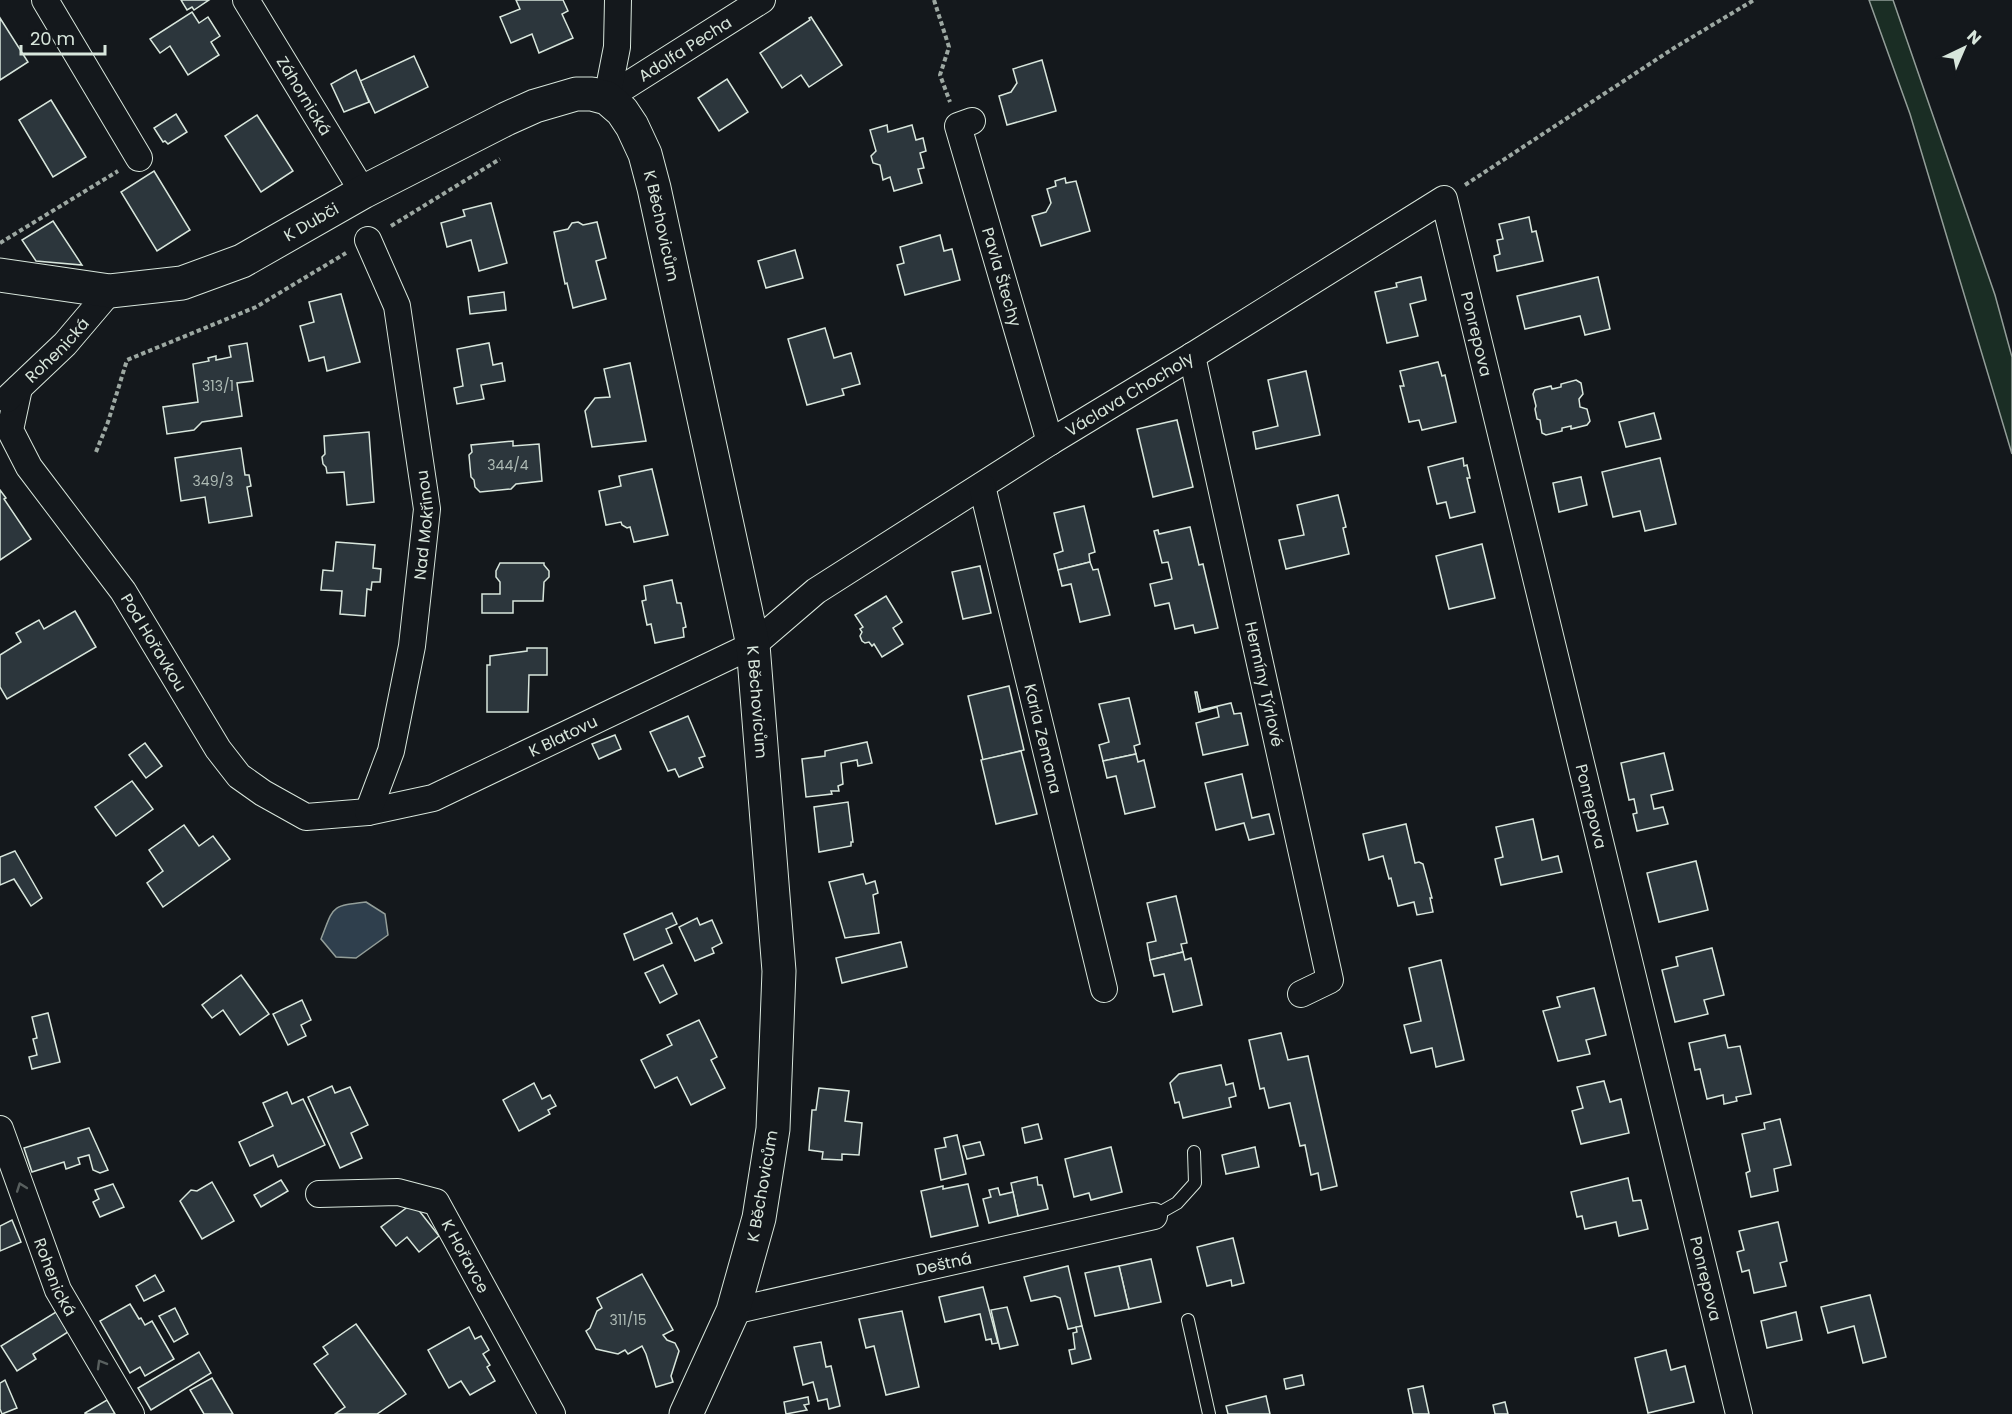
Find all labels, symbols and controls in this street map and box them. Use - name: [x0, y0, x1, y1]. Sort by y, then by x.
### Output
- street label: Adolfa Pecha: [634, 11, 736, 87]
- scale bar: [21, 18, 105, 56]
- north arrow: [1934, 18, 1994, 78]
- text: N: [1962, 25, 1986, 50]
- text: 20 m: [30, 26, 75, 51]
- street label: Záhornická: [271, 52, 337, 140]
- street label: K Běchovicům: [638, 168, 685, 284]
- street label: K Dubči: [280, 197, 343, 247]
- street label: Pavla Štechy: [976, 225, 1027, 329]
- street label: Ponrepova: [1455, 289, 1498, 379]
- street label: Rohenická: [20, 313, 95, 388]
- street label: Václava Chocholy: [1061, 347, 1198, 442]
- house number: 313/1: [202, 376, 234, 396]
- house number: 344/4: [487, 455, 529, 475]
- street label: Nad Mokřinou: [408, 469, 439, 581]
- house number: 349/3: [193, 471, 233, 491]
- street label: Pod Hořavkou: [115, 589, 192, 696]
- street label: Hermíny Týrlové: [1239, 619, 1289, 749]
- street label: K Běchovicům: [741, 645, 773, 759]
- street label: Karla Zemana: [1018, 681, 1067, 796]
- street label: K Blatovu: [525, 710, 601, 763]
- street label: Ponrepova: [1570, 762, 1612, 851]
- street label: K Běchovicům: [741, 1128, 784, 1244]
- one-way arrow: [15, 1182, 28, 1193]
- street label: K Hořavce: [436, 1215, 495, 1297]
- street label: Ponrepova: [1684, 1234, 1727, 1323]
- street label: Rohenická: [28, 1235, 82, 1321]
- street label: Deštná: [914, 1247, 974, 1281]
- house number: 311/15: [609, 1310, 647, 1330]
- one-way arrow: [97, 1359, 109, 1370]

